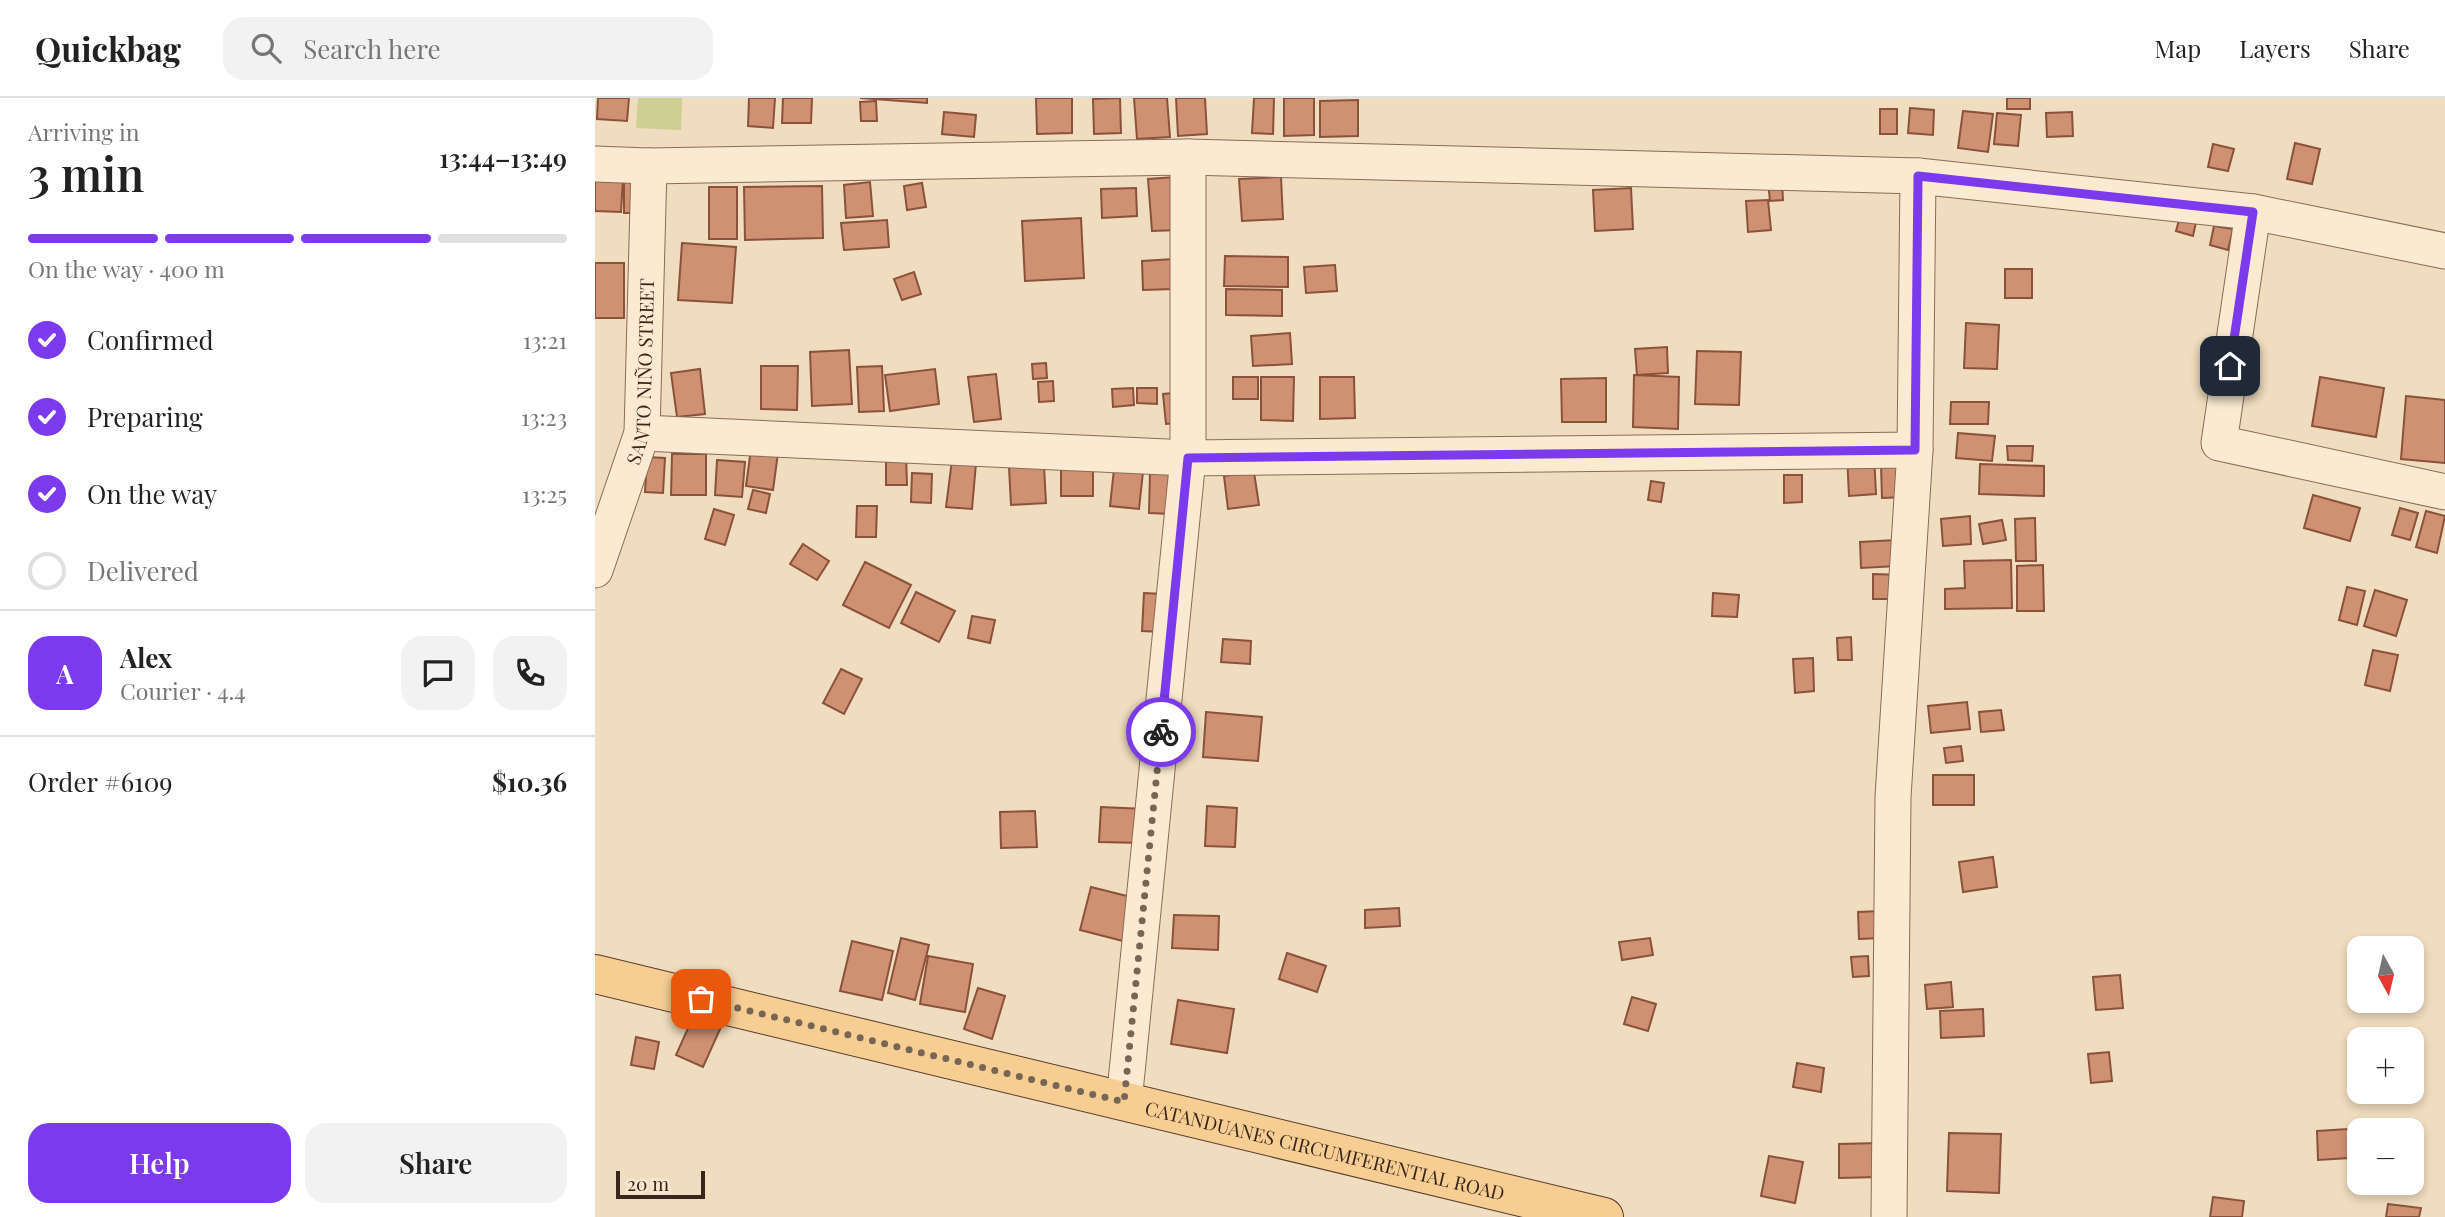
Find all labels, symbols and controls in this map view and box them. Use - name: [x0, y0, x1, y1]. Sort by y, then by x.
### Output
- search box: [223, 17, 713, 80]
- text: Quickbag: [35, 26, 181, 70]
- icon: search: [247, 29, 285, 67]
- text: Search here: [303, 31, 441, 66]
- text: Map: [2155, 32, 2201, 64]
- text: Layers: [2239, 32, 2311, 64]
- text: Share: [2349, 32, 2410, 64]
- text: Arriving in: [28, 116, 140, 147]
- text: 13:44–13:49: [439, 140, 567, 175]
- text: 3 min: [28, 142, 144, 204]
- text: On the way · 400 m: [28, 253, 225, 284]
- street label: SANTO NIÑO STREET: [619, 278, 659, 468]
- icon: check: [28, 321, 66, 359]
- text: Confirmed: [87, 322, 214, 357]
- text: 13:21: [523, 324, 567, 355]
- pin: [2200, 336, 2260, 396]
- icon: home: [2211, 347, 2249, 385]
- icon: check: [28, 398, 66, 436]
- text: Preparing: [87, 399, 203, 434]
- text: 13:23: [521, 401, 567, 432]
- icon: check: [28, 475, 66, 513]
- text: On the way: [87, 476, 217, 511]
- text: 13:25: [522, 478, 567, 509]
- text: Delivered: [87, 553, 199, 588]
- button: chat: [401, 636, 475, 710]
- button: phone: [493, 636, 567, 710]
- text: Alex: [120, 640, 172, 675]
- text: A: [56, 656, 74, 691]
- text: Courier · 4.4: [120, 675, 246, 706]
- courier: [1126, 697, 1196, 767]
- icon: bike: [1142, 713, 1180, 751]
- text: Order #6109: [28, 764, 173, 799]
- text: $10.36: [492, 764, 567, 799]
- north arrow: [2347, 936, 2424, 1013]
- map controls: [2347, 936, 2424, 1195]
- pin: [671, 969, 731, 1029]
- icon: bag: [682, 980, 720, 1018]
- button: +: [2347, 1027, 2424, 1104]
- street label: CATANDUANES CIRCUMFERENTIAL ROAD: [1143, 1094, 1508, 1206]
- button: −: [2347, 1118, 2424, 1195]
- button: Help: [28, 1123, 291, 1203]
- button: Share: [305, 1123, 567, 1203]
- scale bar: [616, 1168, 705, 1200]
- text: 20 m: [627, 1170, 669, 1196]

